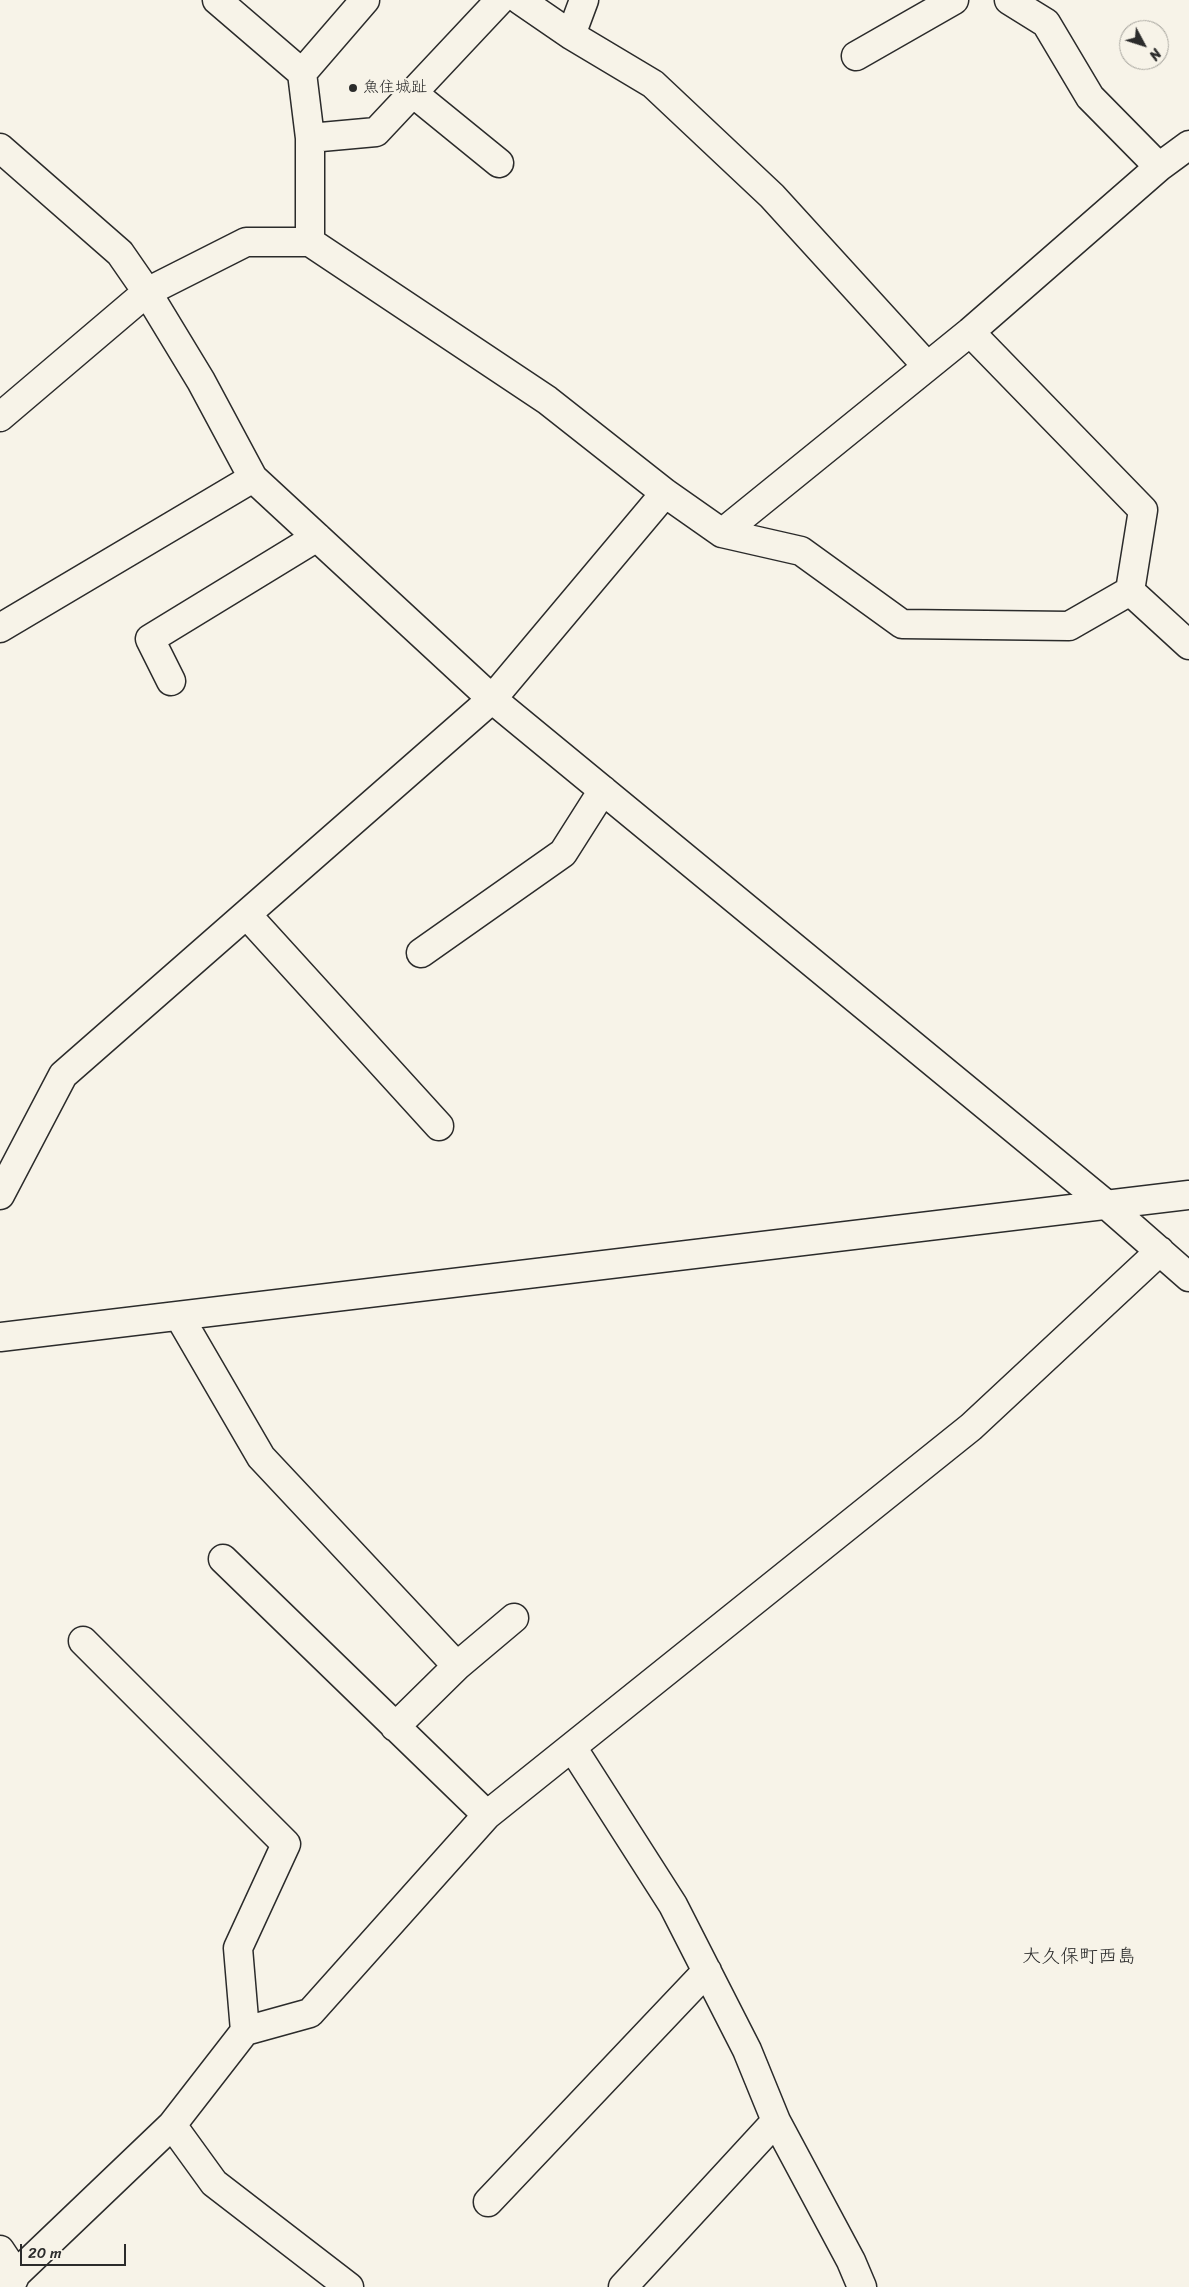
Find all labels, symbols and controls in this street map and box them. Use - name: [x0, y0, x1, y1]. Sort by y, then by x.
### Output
- north arrow: [1119, 20, 1169, 70]
- text: N: [1142, 43, 1168, 66]
- place label: 魚住城趾: [363, 78, 427, 98]
- marker: 魚住城趾: [347, 82, 359, 94]
- district label: 大久保町西島: [1022, 1946, 1136, 1968]
- scale bar: [22, 2234, 129, 2266]
- text: 20 m: [28, 2240, 62, 2266]

